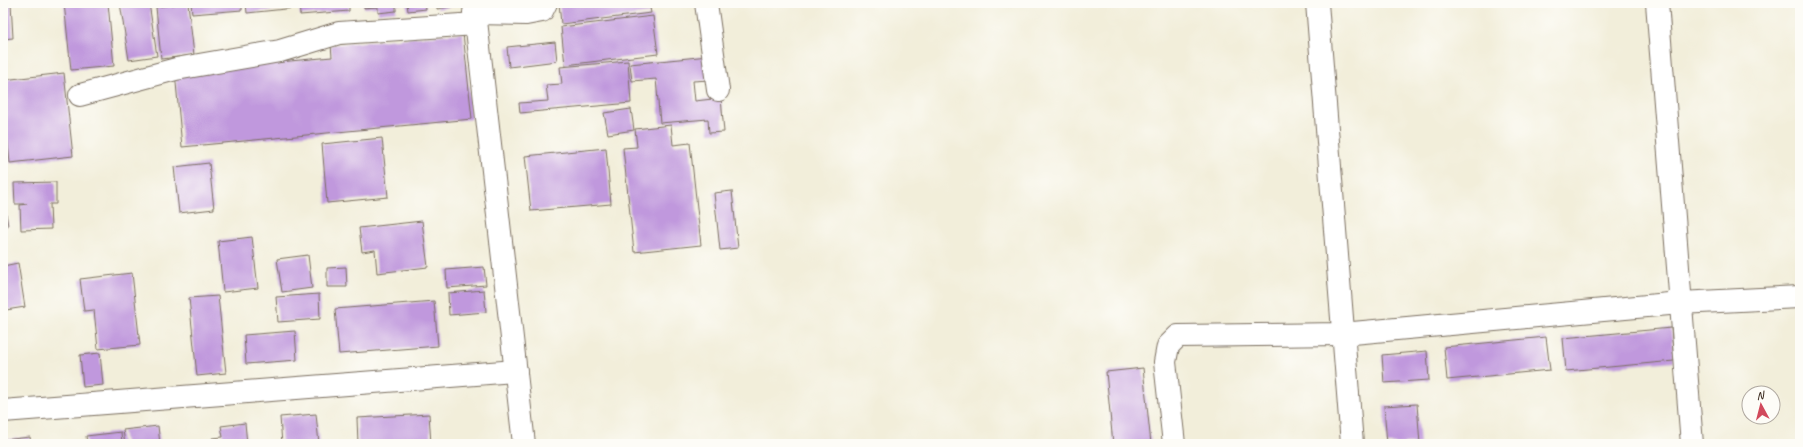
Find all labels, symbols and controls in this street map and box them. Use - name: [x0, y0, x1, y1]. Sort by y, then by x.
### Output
- north arrow: [1741, 385, 1781, 425]
- text: N: [1756, 387, 1766, 402]

